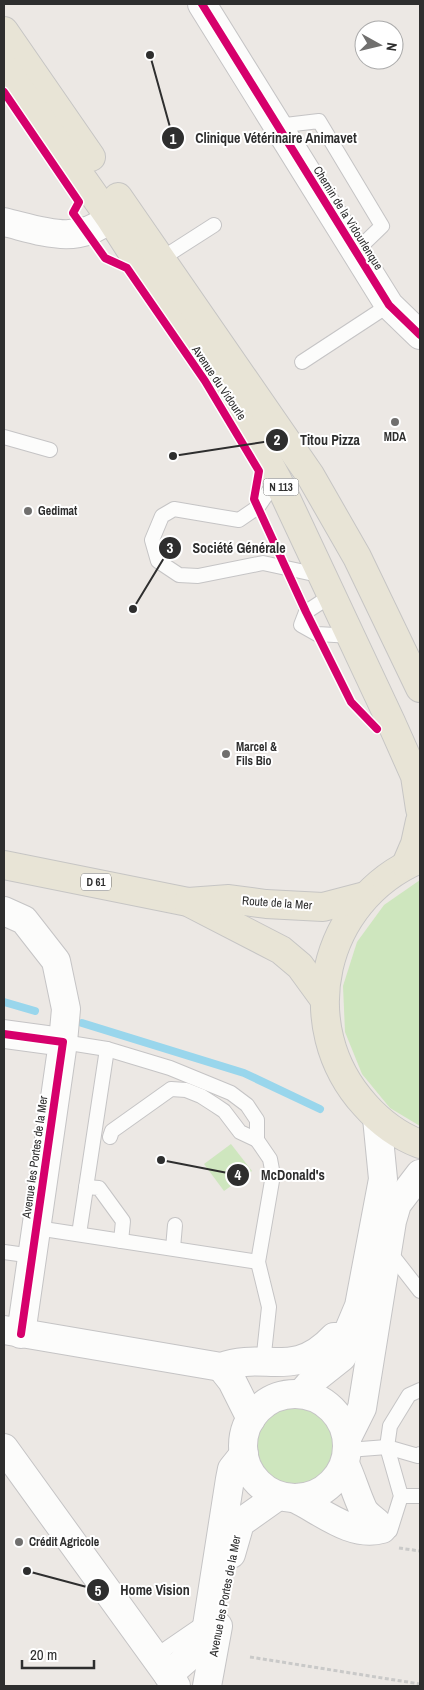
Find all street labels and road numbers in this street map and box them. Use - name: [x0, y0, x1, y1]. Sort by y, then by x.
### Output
- street label: Chemin de la Vidourlenque: [310, 163, 386, 273]
- street label: Avenue du Vidourle: [188, 342, 250, 423]
- road number: N 113: [264, 478, 298, 496]
- road number: D 61: [81, 874, 111, 890]
- street label: Route de la Mer: [242, 893, 313, 913]
- street label: Avenue les Portes de la Mer: [18, 1094, 52, 1220]
- street label: Avenue les Portes de la Mer: [205, 1533, 245, 1659]

